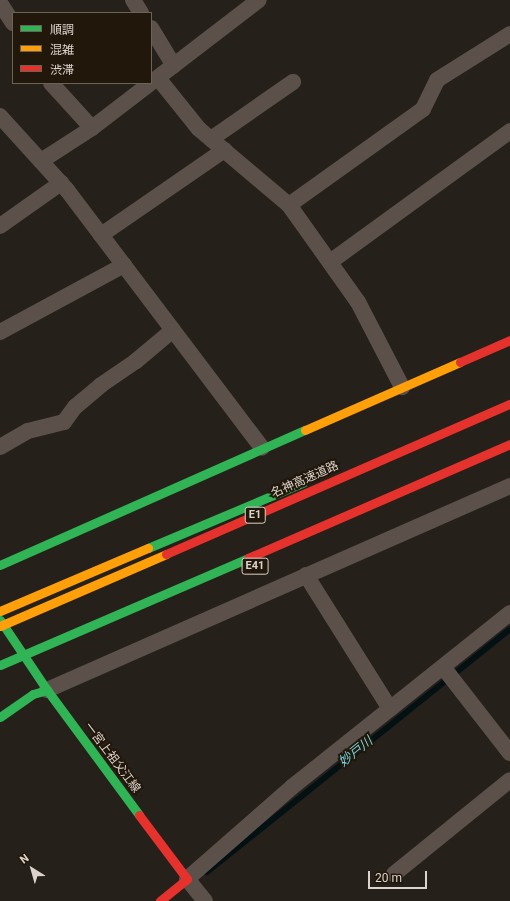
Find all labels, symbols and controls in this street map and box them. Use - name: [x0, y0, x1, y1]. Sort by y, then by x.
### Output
- legend: [12, 12, 152, 84]
- text: 順調: [50, 23, 74, 37]
- text: 混雑: [50, 43, 74, 57]
- text: 渋滞: [50, 63, 74, 77]
- street label: 名神高速道路: [269, 459, 341, 501]
- road number: E1: [244, 506, 266, 524]
- road number: E41: [241, 557, 269, 575]
- street label: 一宮上祖父江線: [81, 720, 143, 796]
- water label: 妙戸川: [336, 734, 376, 770]
- north arrow: [12, 849, 52, 889]
- text: N: [17, 851, 31, 867]
- scale bar: [370, 863, 429, 889]
- text: 20 m: [375, 871, 402, 885]

